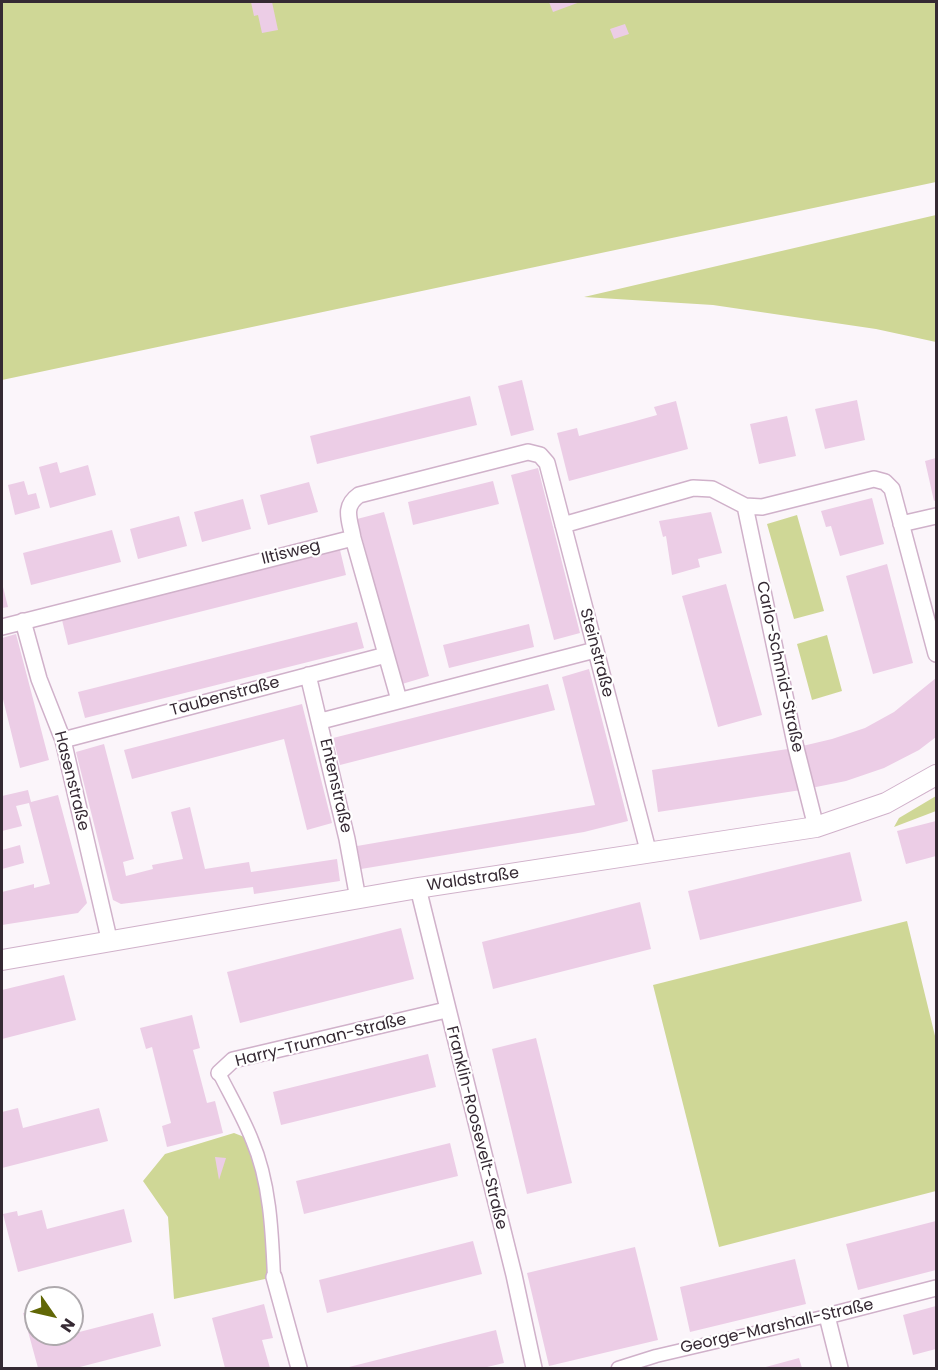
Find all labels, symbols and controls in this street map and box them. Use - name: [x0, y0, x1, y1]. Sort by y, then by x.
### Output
- street label: Iltisweg: [260, 536, 322, 570]
- street label: Carlo-Schmid-Straße: [751, 580, 807, 754]
- street label: Steinstraße: [575, 607, 617, 699]
- street label: Taubenstraße: [168, 673, 282, 721]
- street label: Hasenstraße: [49, 729, 93, 833]
- street label: Entenstraße: [315, 737, 355, 835]
- street label: Waldstraße: [426, 864, 520, 896]
- street label: Harry-Truman-Straße: [233, 1010, 409, 1072]
- street label: Franklin-Roosevelt-Straße: [441, 1024, 511, 1232]
- north arrow: [24, 1286, 84, 1346]
- street label: George-Marshall-Straße: [679, 1295, 875, 1359]
- text: N: [55, 1314, 81, 1337]

